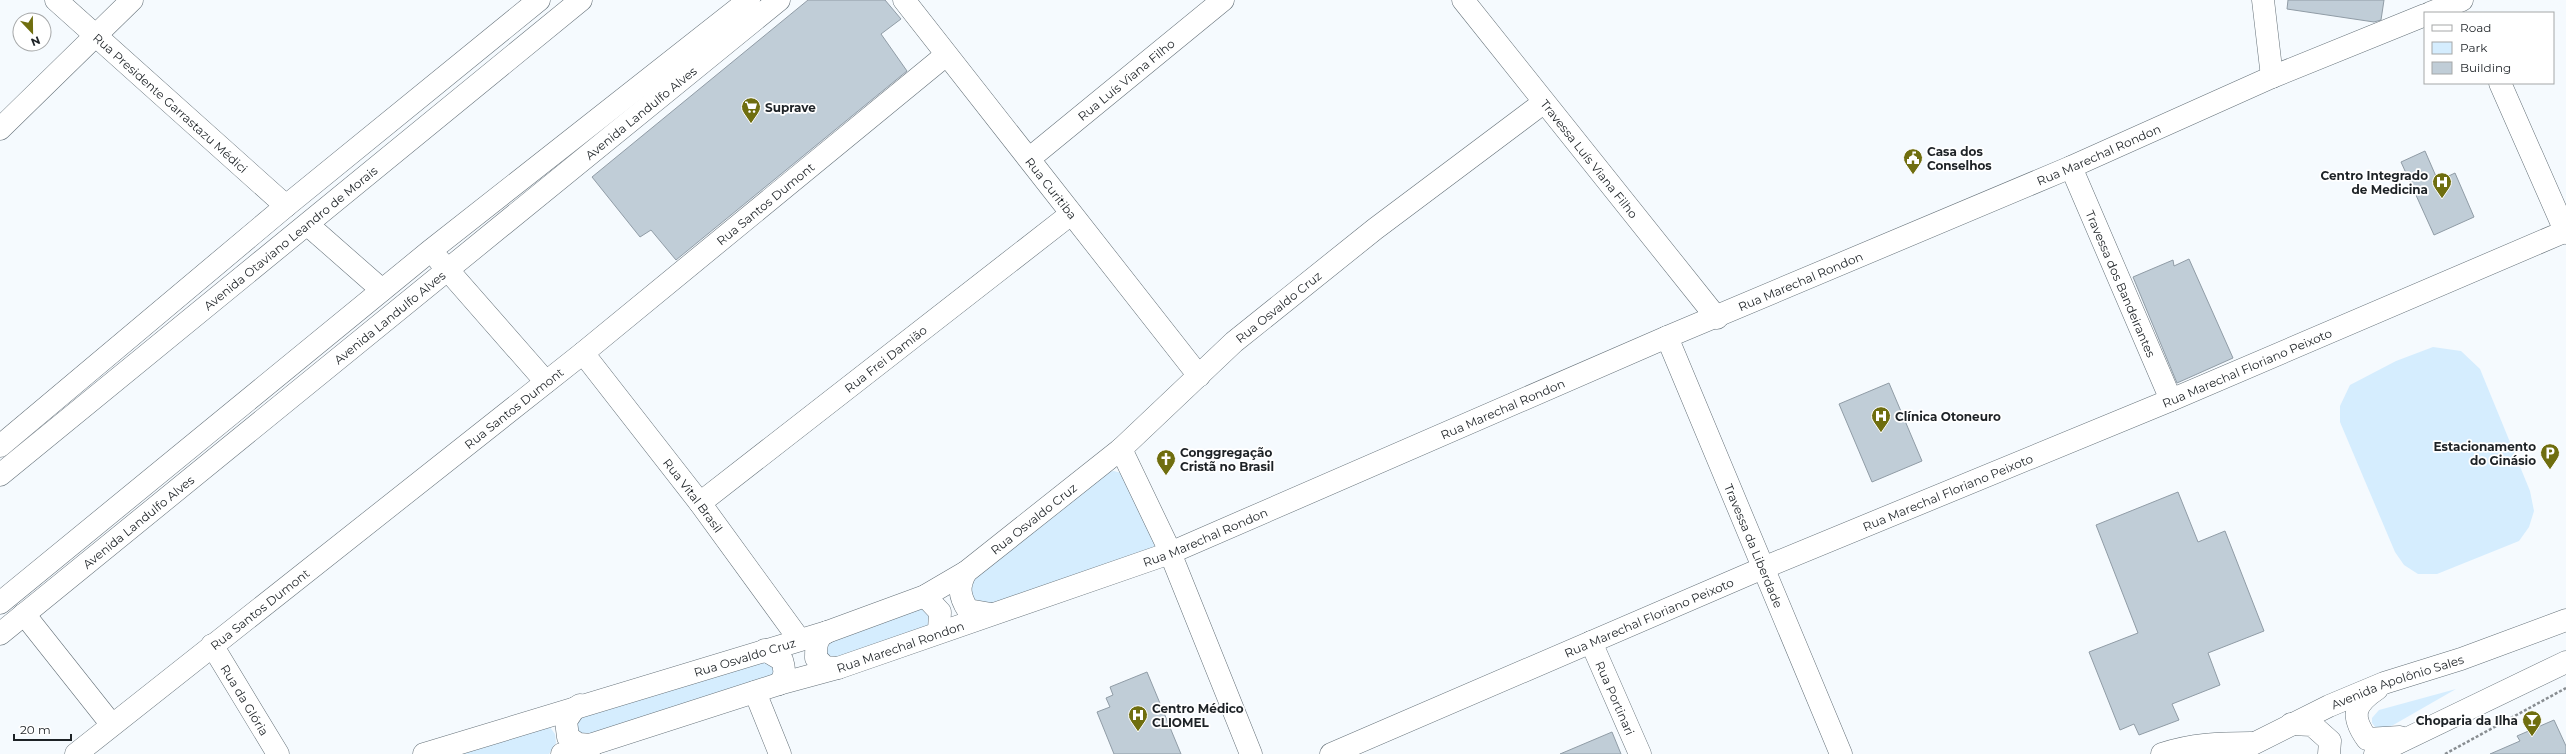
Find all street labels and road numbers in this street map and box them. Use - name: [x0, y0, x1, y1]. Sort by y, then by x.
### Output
- street label: Rua Presidente Garrastazu Médici: [90, 30, 251, 176]
- street label: Rua Luís Viana Filho: [1074, 35, 1177, 124]
- street label: Avenida Landulfo Alves: [582, 63, 700, 162]
- street label: Travessa Luís Viana Filho: [1538, 96, 1642, 221]
- street label: Rua Marechal Rondon: [2034, 120, 2163, 188]
- street label: Rua Curitiba: [1023, 154, 1080, 222]
- street label: Rua Santos Dumont: [713, 159, 817, 248]
- street label: Avenida Otaviano Leandro de Morais: [200, 162, 380, 313]
- street label: Travessa dos Bandeirantes: [2083, 208, 2159, 360]
- street label: Rua Marechal Rondon: [1736, 248, 1865, 314]
- street label: Avenida Landulfo Alves: [331, 267, 448, 367]
- street label: Rua Osvaldo Cruz: [1232, 268, 1324, 346]
- street label: Rua Frei Damião: [841, 322, 930, 395]
- street label: Rua Marechal Floriano Peixoto: [2160, 325, 2334, 410]
- street label: Rua Santos Dumont: [461, 364, 566, 452]
- street label: Rua Marechal Rondon: [1438, 375, 1567, 442]
- street label: Rua Marechal Floriano Peixoto: [1860, 450, 2035, 534]
- street label: Rua Vital Brasil: [660, 455, 726, 535]
- street label: Avenida Landulfo Alves: [79, 472, 197, 571]
- street label: Rua Osvaldo Cruz: [987, 480, 1079, 557]
- street label: Travessa da Liberdade: [1722, 481, 1787, 610]
- street label: Rua Marechal Rondon: [1141, 504, 1270, 569]
- street label: Rua Santos Dumont: [207, 565, 312, 653]
- street label: Rua Marechal Floriano Peixoto: [1562, 574, 1736, 660]
- street label: Rua Marechal Rondon: [835, 617, 966, 675]
- street label: Rua Osvaldo Cruz: [692, 634, 797, 679]
- street label: Avenida Apolônio Sales: [2329, 651, 2465, 712]
- street label: Rua Portinari: [1593, 659, 1638, 737]
- street label: Rua da Glória: [218, 661, 272, 738]

